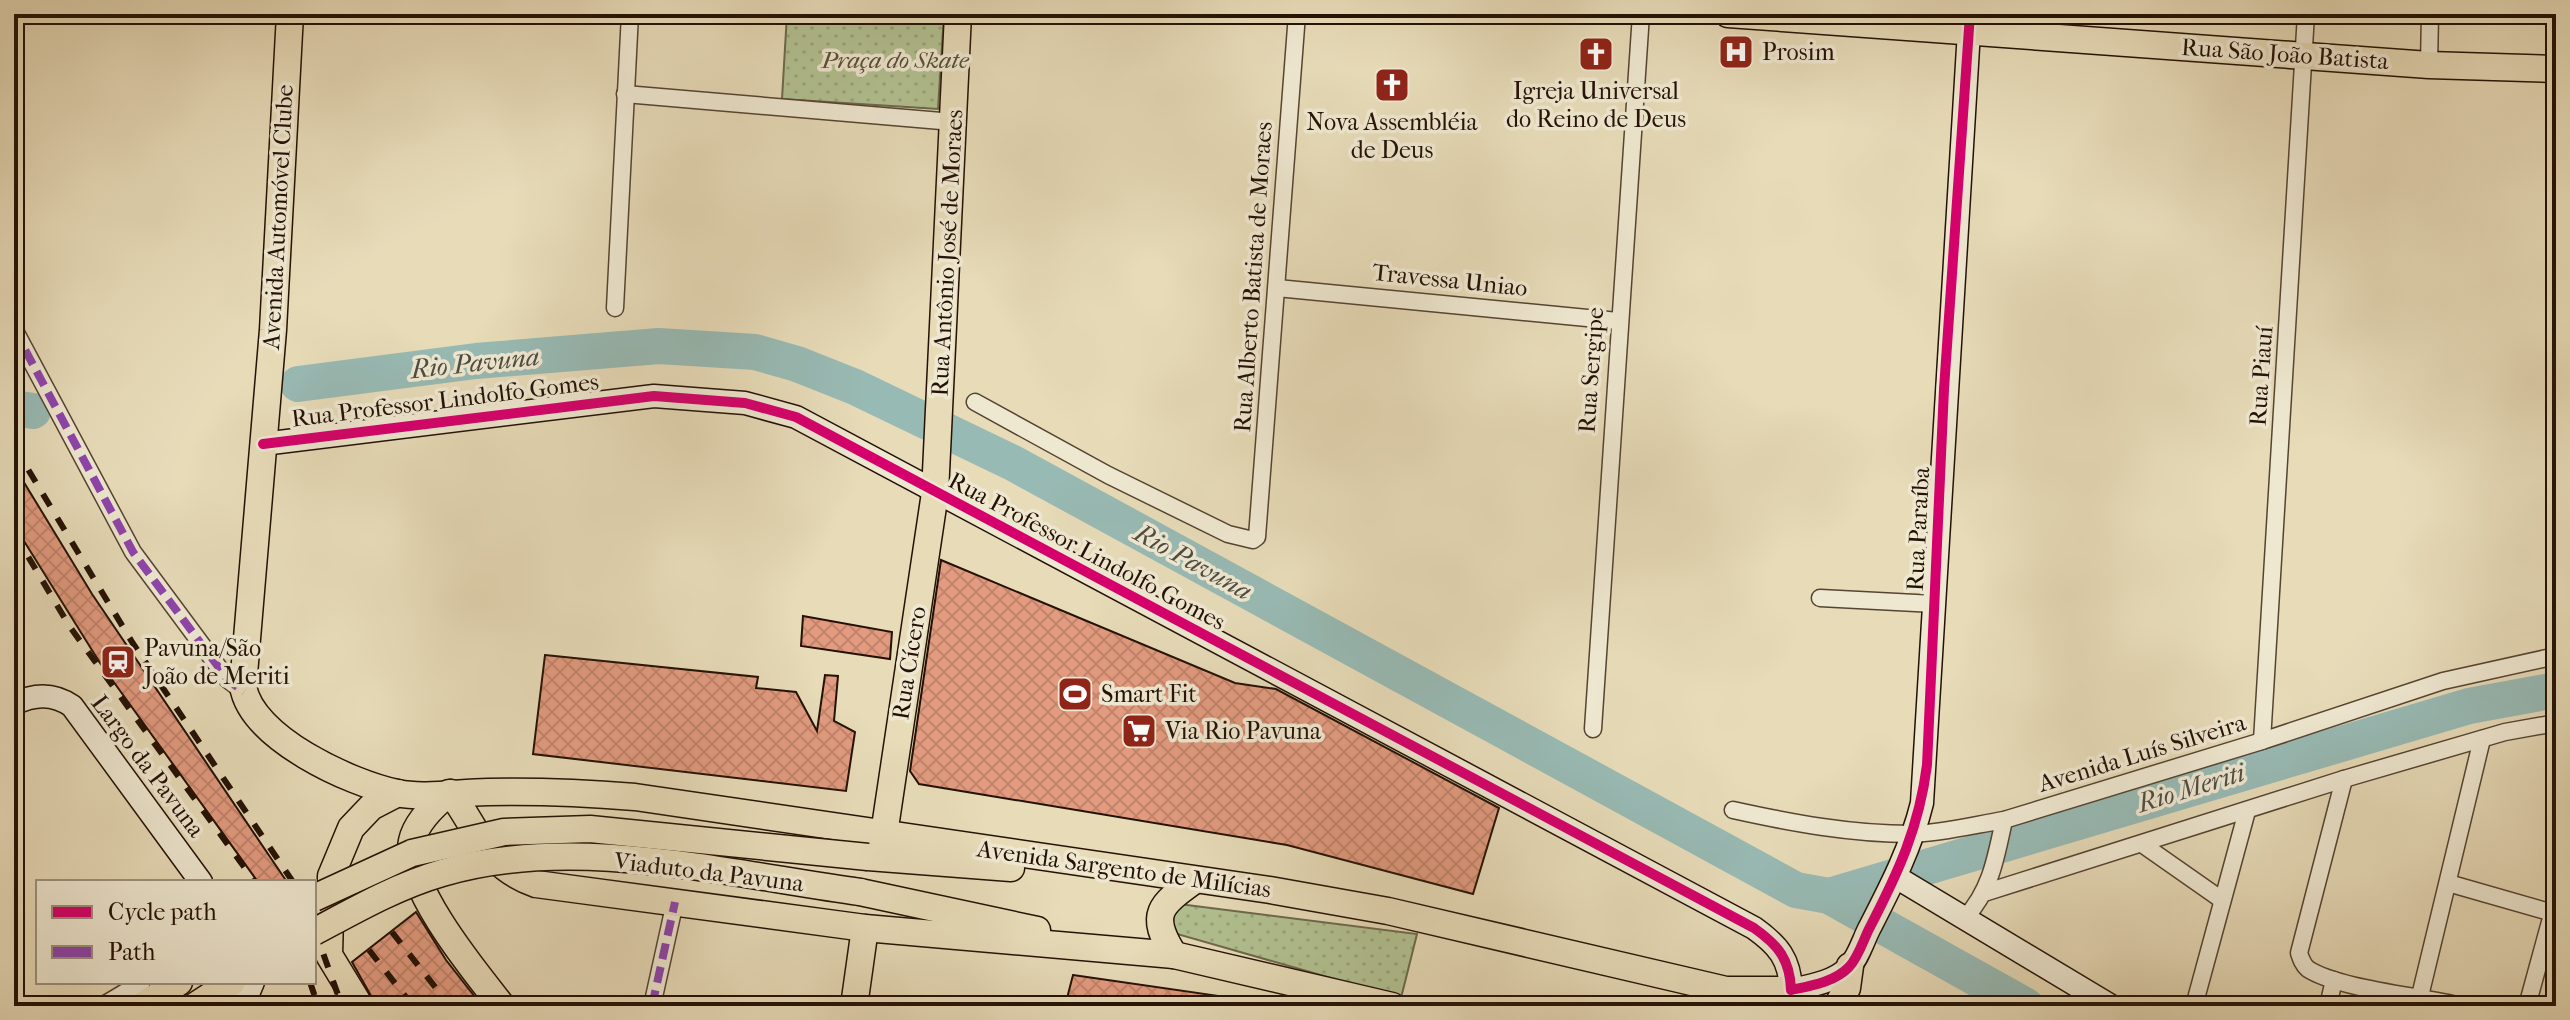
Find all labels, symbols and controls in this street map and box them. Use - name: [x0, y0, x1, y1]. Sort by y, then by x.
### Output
- hospital icon: Prosim: [1717, 33, 1755, 71]
- street label: Rua São João Batista: [2180, 33, 2390, 75]
- church icon: Igreja Universal do Reino de Deus: [1577, 35, 1615, 73]
- place label: Prosim: [1762, 38, 1835, 66]
- park label: Praça do Skate: [820, 46, 970, 74]
- church icon: Nova Assembléia de Deus: [1373, 66, 1411, 104]
- place label: Igreja Universal do Reino de Deus: [1506, 77, 1686, 133]
- street label: Avenida Automóvel Clube: [257, 84, 299, 351]
- place label: Nova Assembléia de Deus: [1306, 108, 1479, 164]
- street label: Rua Antônio José de Moraes: [926, 109, 969, 397]
- street label: Rua Alberto Batista de Moraes: [1228, 121, 1278, 433]
- street label: Travessa Uniao: [1371, 258, 1529, 302]
- street label: Rua Sergipe: [1573, 306, 1609, 434]
- street label: Rua Piauí: [2244, 324, 2279, 427]
- water label: Rio Pavuna: [407, 341, 541, 385]
- street label: Rua Professor Lindolfo Gomes: [290, 367, 600, 433]
- street label: Rua Paraíba: [1901, 465, 1935, 592]
- street label: Rua Professor Lindolfo Gomes: [944, 466, 1230, 636]
- water label: Rio Pavuna: [1127, 516, 1257, 607]
- street label: Rua Cícero: [886, 604, 932, 722]
- place label: Pavuna/São João de Meriti: [142, 634, 290, 690]
- station icon: Pavuna/São João de Meriti: [99, 643, 137, 681]
- sports icon: Smart Fit: [1056, 675, 1094, 713]
- place label: Smart Fit: [1101, 680, 1197, 708]
- street label: Largo da Pavuna: [85, 689, 211, 843]
- street label: Avenida Luís Silveira: [2034, 708, 2250, 798]
- supermarket icon: Via Rio Pavuna: [1120, 712, 1158, 750]
- place label: Via Rio Pavuna: [1164, 717, 1322, 745]
- water label: Rio Meriti: [2132, 757, 2250, 820]
- street label: Avenida Sargento de Milícias: [974, 834, 1273, 904]
- street label: Viaduto da Pavuna: [612, 846, 806, 898]
- legend: [36, 880, 316, 984]
- text: Cycle path: [108, 898, 217, 926]
- text: Path: [108, 938, 156, 966]

